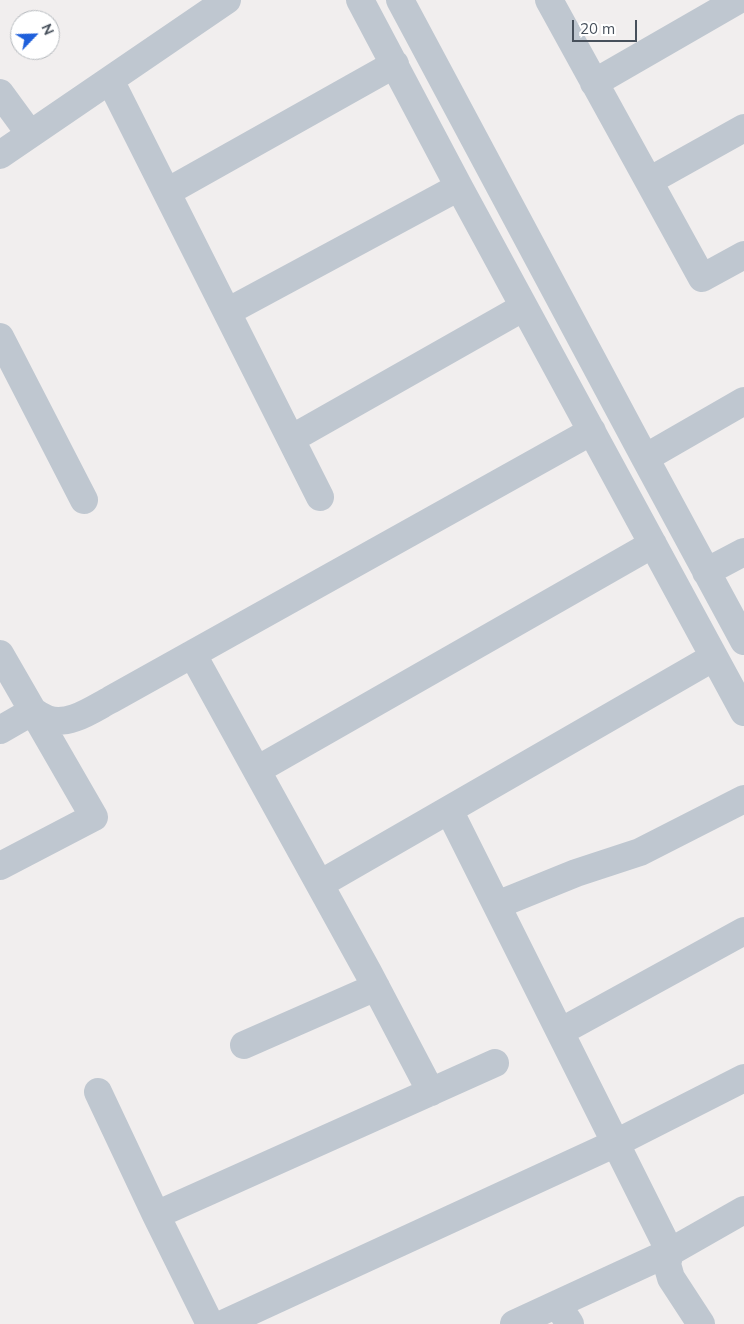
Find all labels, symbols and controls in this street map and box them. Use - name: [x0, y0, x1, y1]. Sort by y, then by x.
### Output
- north arrow: [10, 10, 60, 60]
- scale bar: [574, 10, 639, 42]
- text: 20 m: [580, 19, 615, 38]
- text: N: [37, 21, 58, 38]

